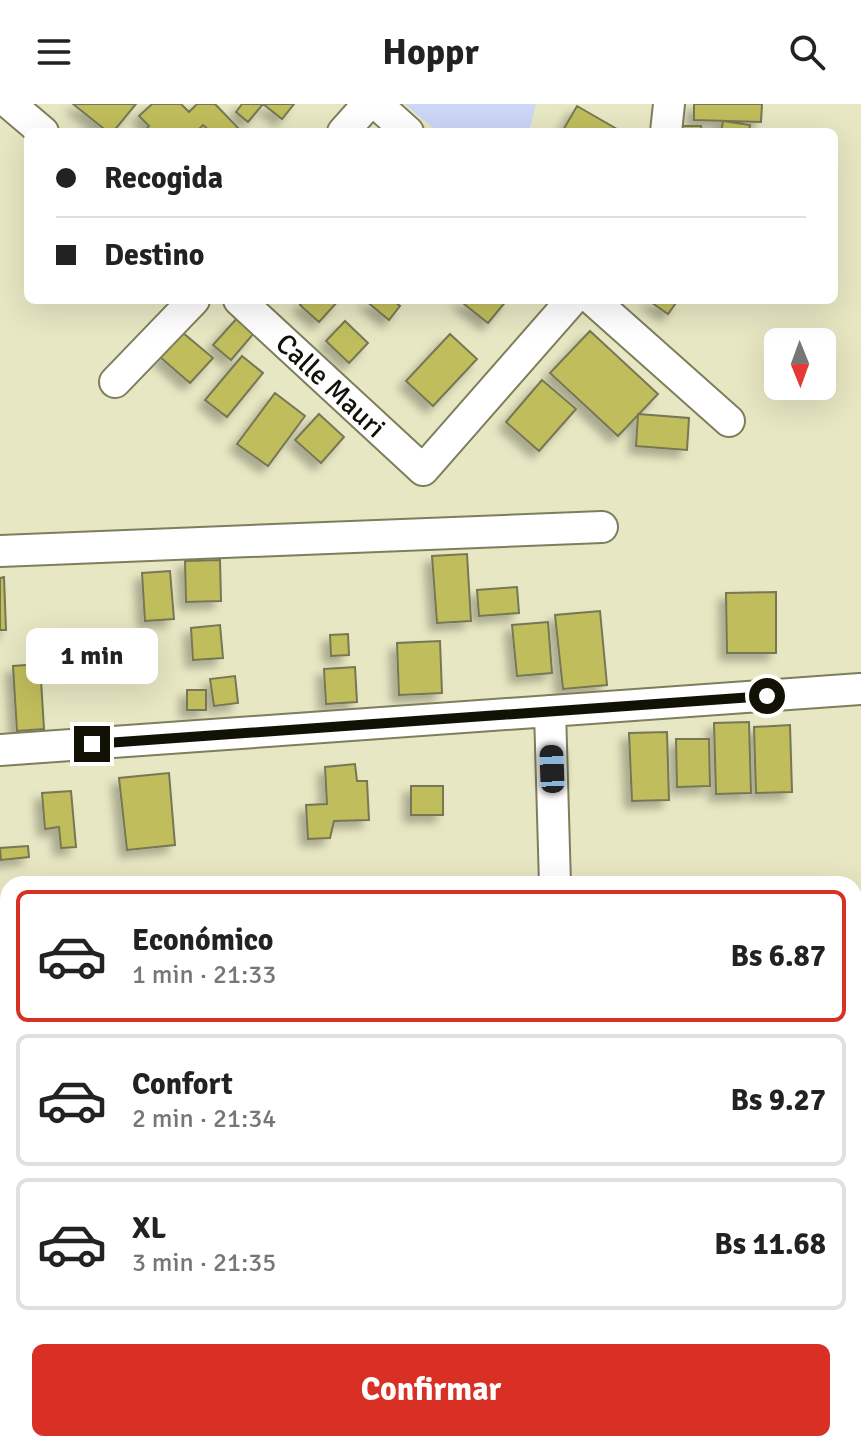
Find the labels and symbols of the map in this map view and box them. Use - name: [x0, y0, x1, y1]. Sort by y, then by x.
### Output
- street label: Calle Mauri: [268, 326, 392, 445]
- north arrow: [764, 328, 836, 400]
- callout: 1 min: [26, 628, 158, 684]
- route start: [749, 678, 785, 714]
- route end: [74, 726, 110, 762]
- car: [539, 745, 565, 793]

